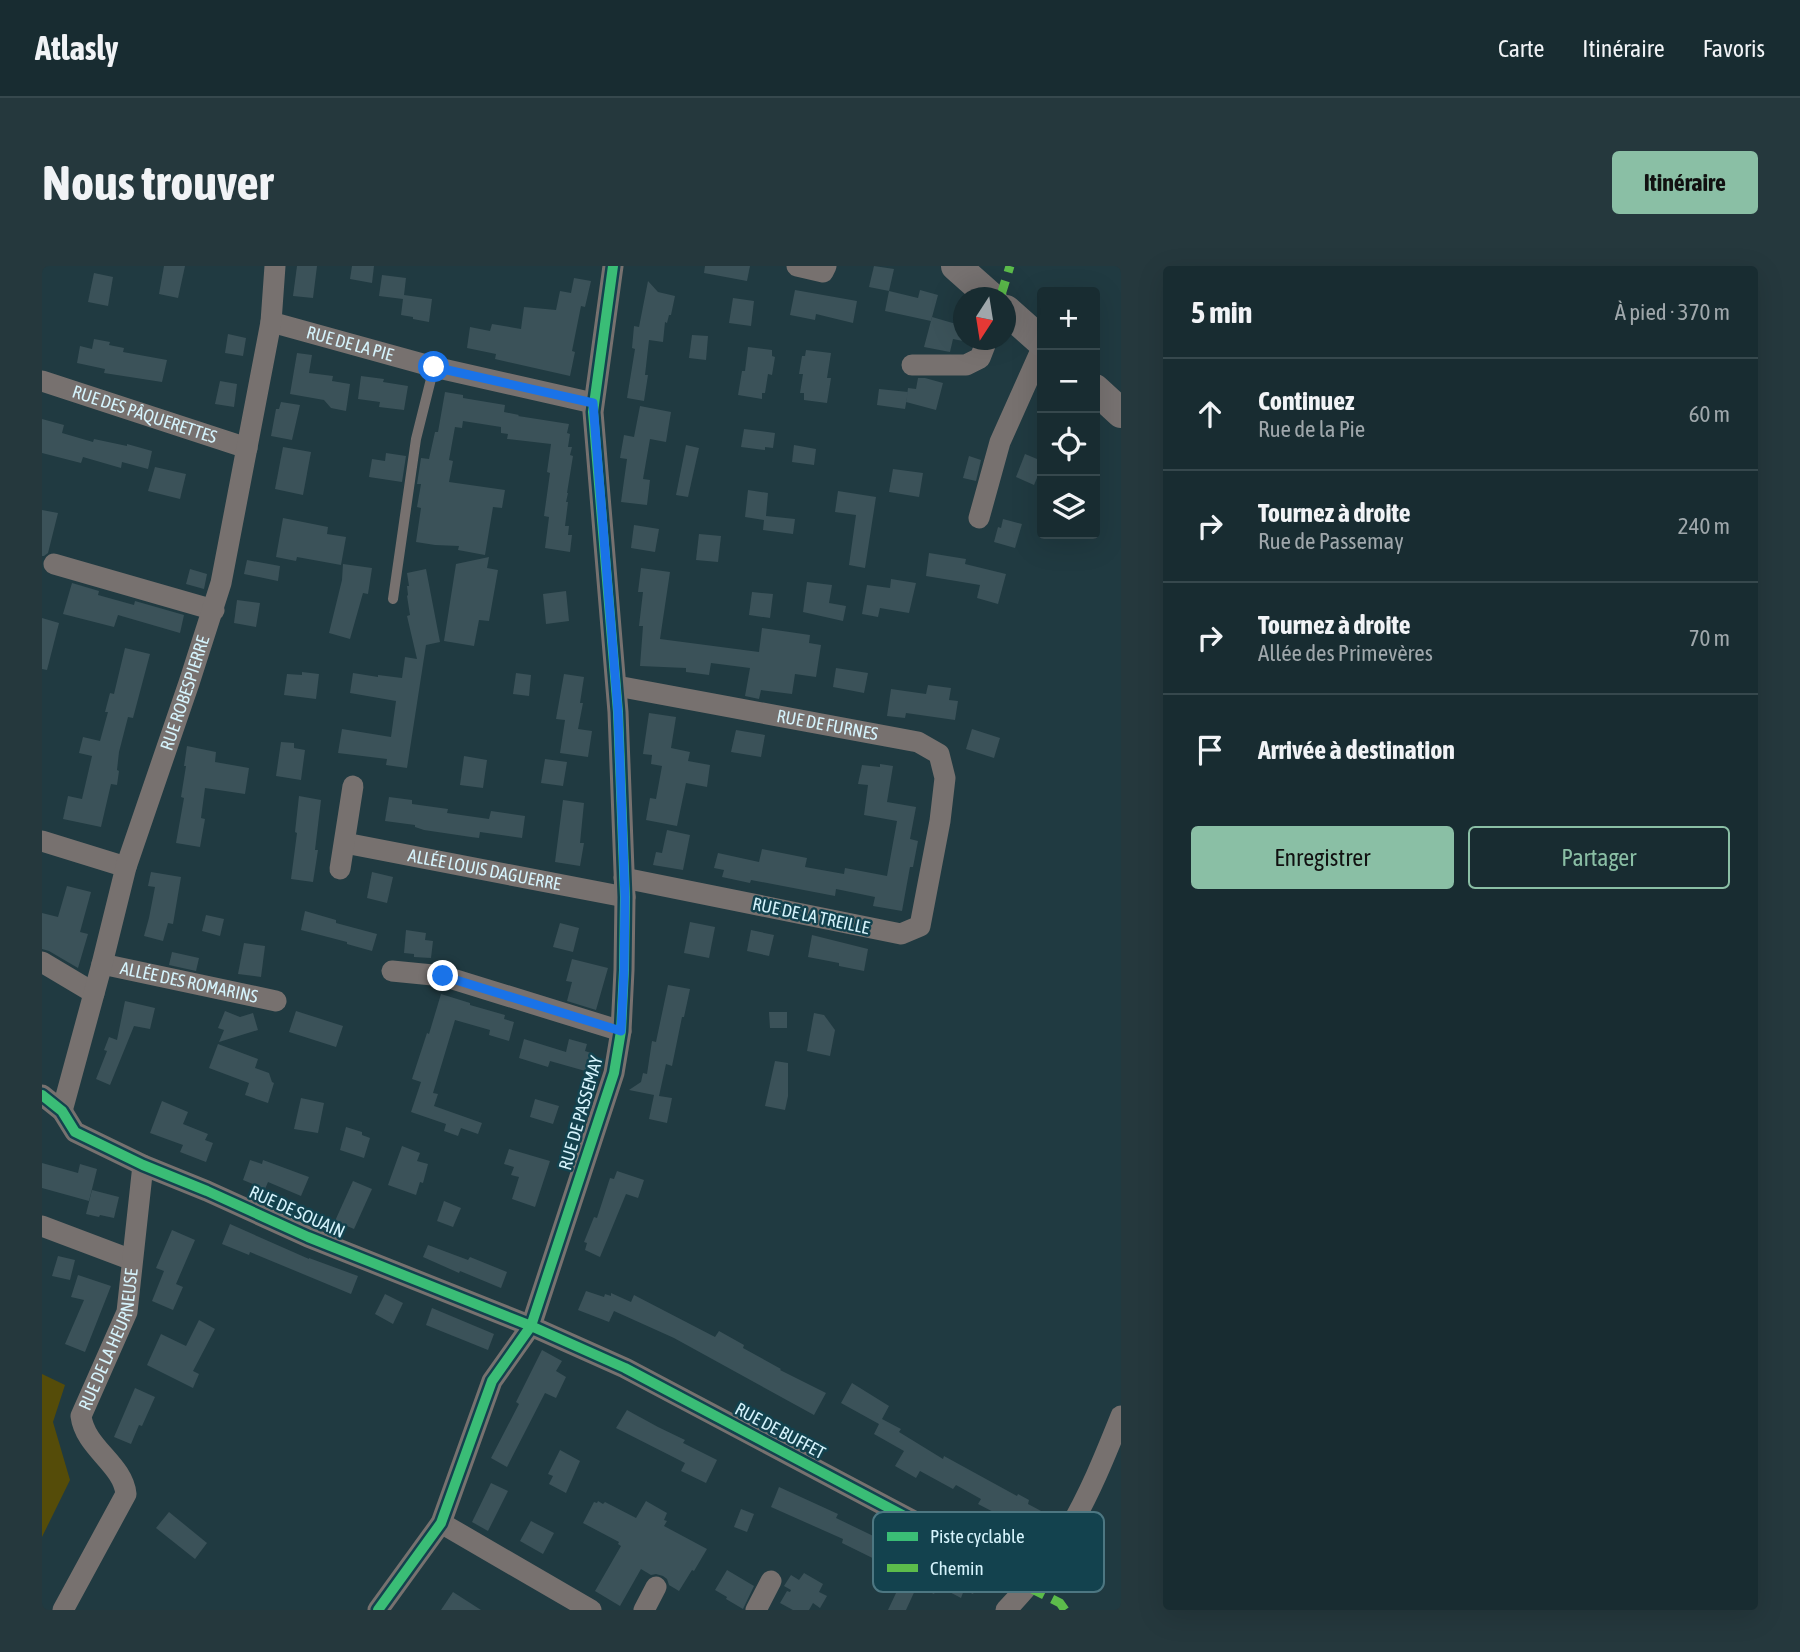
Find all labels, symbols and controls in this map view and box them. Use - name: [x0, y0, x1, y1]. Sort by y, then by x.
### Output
- text: Atlasly: [35, 29, 118, 67]
- text: Carte: [1498, 35, 1544, 62]
- text: Itinéraire: [1582, 35, 1665, 62]
- text: Favoris: [1703, 35, 1765, 62]
- button: Itinéraire: [1612, 151, 1758, 214]
- text: Nous trouver: [42, 154, 273, 210]
- north arrow: [953, 287, 1016, 350]
- map controls: [1037, 287, 1100, 539]
- button: +: [1037, 287, 1100, 350]
- text: 5 min: [1191, 295, 1252, 329]
- text: À pied · 370 m: [1615, 299, 1730, 325]
- street label: RUE DE LA PIE: [304, 321, 396, 365]
- button: −: [1037, 350, 1100, 413]
- route start: [418, 351, 449, 382]
- street label: RUE DES PÂQUERETTES: [70, 381, 220, 448]
- text: Continuez: [1258, 386, 1354, 416]
- icon: ahead: [1191, 395, 1229, 433]
- text: 60 m: [1689, 401, 1730, 427]
- button: locate: [1037, 413, 1100, 476]
- text: Rue de la Pie: [1258, 416, 1365, 442]
- button: layers: [1037, 476, 1100, 539]
- text: Tournez à droite: [1258, 498, 1411, 528]
- icon: right: [1191, 507, 1229, 545]
- text: 240 m: [1678, 513, 1730, 539]
- text: Rue de Passemay: [1258, 528, 1404, 554]
- text: Tournez à droite: [1258, 610, 1411, 640]
- icon: right: [1191, 619, 1229, 657]
- text: 70 m: [1689, 625, 1730, 651]
- street label: RUE ROBESPIERRE: [156, 633, 214, 753]
- text: Allée des Primevères: [1258, 640, 1433, 666]
- street label: RUE DE FURNES: [775, 705, 880, 744]
- icon: arrive: [1191, 731, 1229, 769]
- text: Arrivée à destination: [1258, 735, 1455, 765]
- button: Enregistrer: [1191, 826, 1454, 889]
- button: Partager: [1468, 826, 1730, 889]
- street label: ALLÉE LOUIS DAGUERRE: [406, 844, 563, 894]
- street label: RUE DE LA TREILLE: [751, 893, 872, 938]
- street label: ALLÉE DES ROMARINS: [118, 957, 260, 1007]
- route end: [427, 960, 458, 991]
- street label: RUE DE PASSEMAY: [554, 1053, 607, 1172]
- street label: RUE DE SOUAIN: [246, 1181, 348, 1242]
- street label: RUE DE LA HEURNEUSE: [74, 1267, 142, 1413]
- street label: RUE DE BUFFET: [732, 1398, 829, 1463]
- legend: [873, 1512, 1104, 1592]
- text: Piste cyclable: [930, 1525, 1025, 1547]
- text: Chemin: [930, 1557, 984, 1579]

